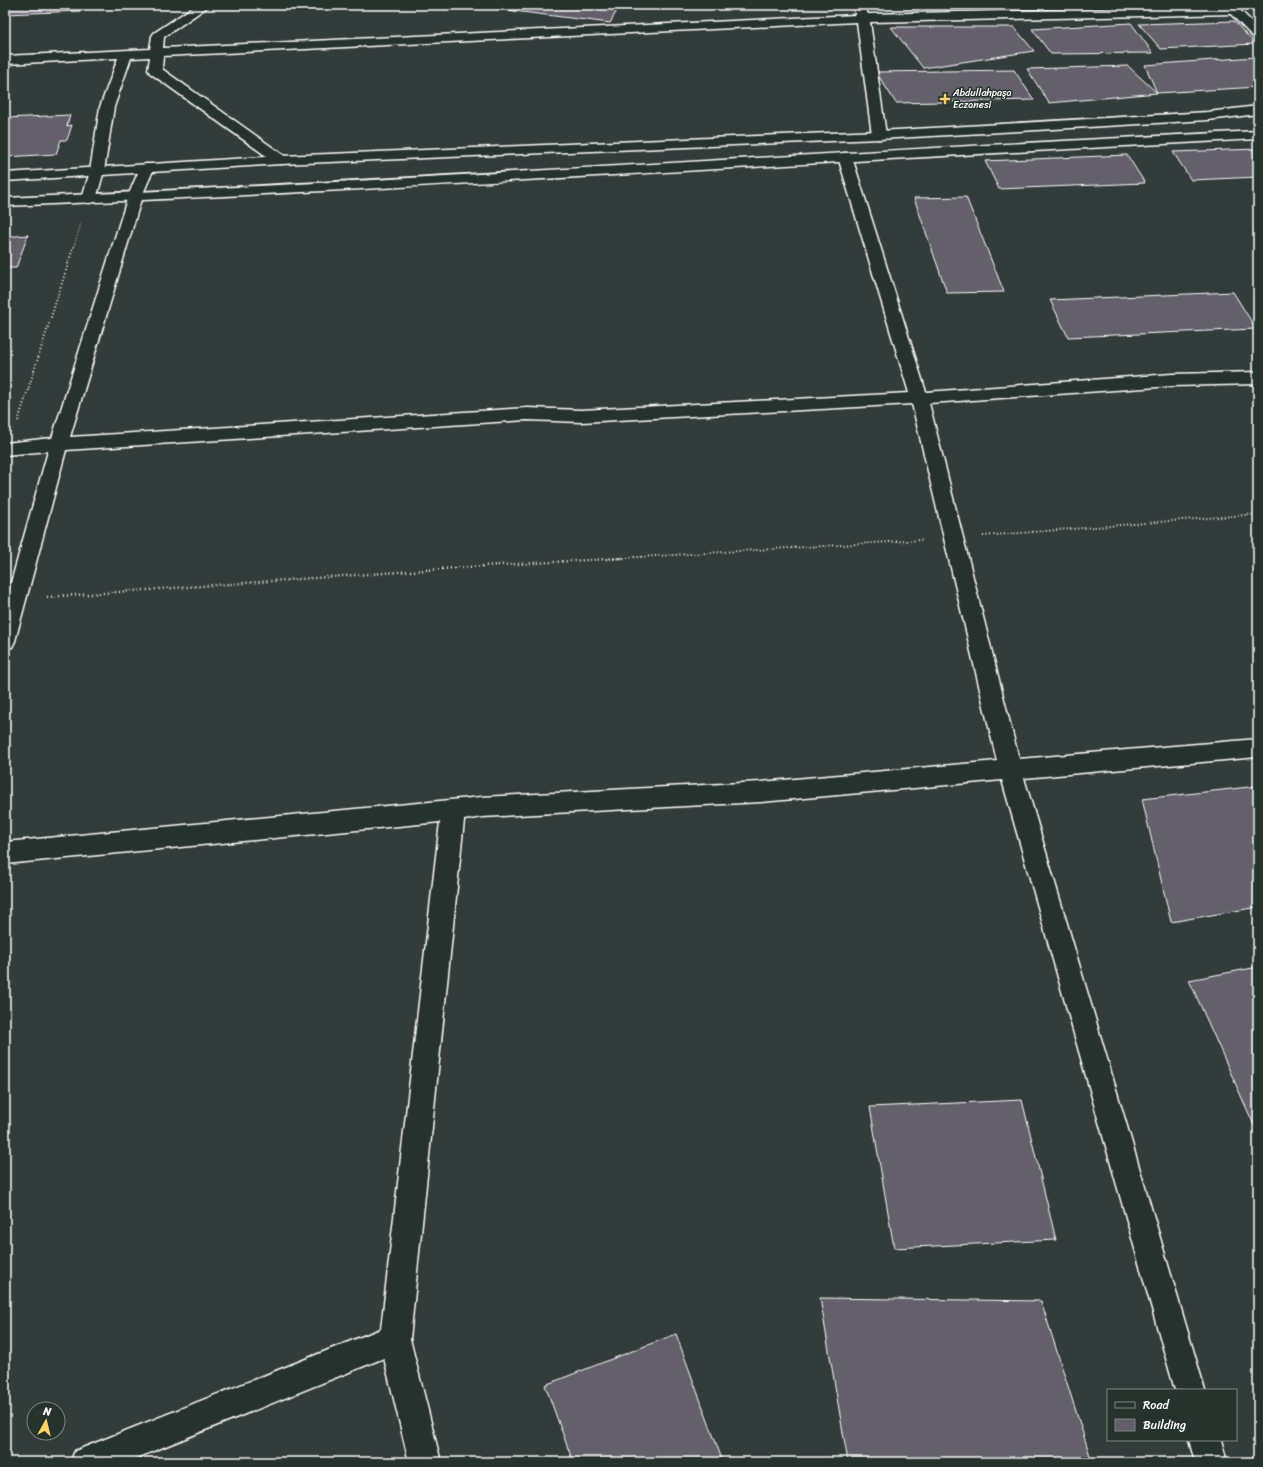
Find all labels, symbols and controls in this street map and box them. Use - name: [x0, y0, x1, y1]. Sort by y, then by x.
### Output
- place label: Abdullahpaşa Eczanesi: [952, 84, 1012, 114]
- marker: Abdullahpaşa Eczanesi: [940, 94, 950, 104]
- legend: [1107, 1389, 1237, 1441]
- text: Road: [1143, 1394, 1170, 1416]
- north arrow: [26, 1401, 66, 1441]
- text: N: [41, 1402, 53, 1422]
- text: Building: [1143, 1414, 1186, 1436]

